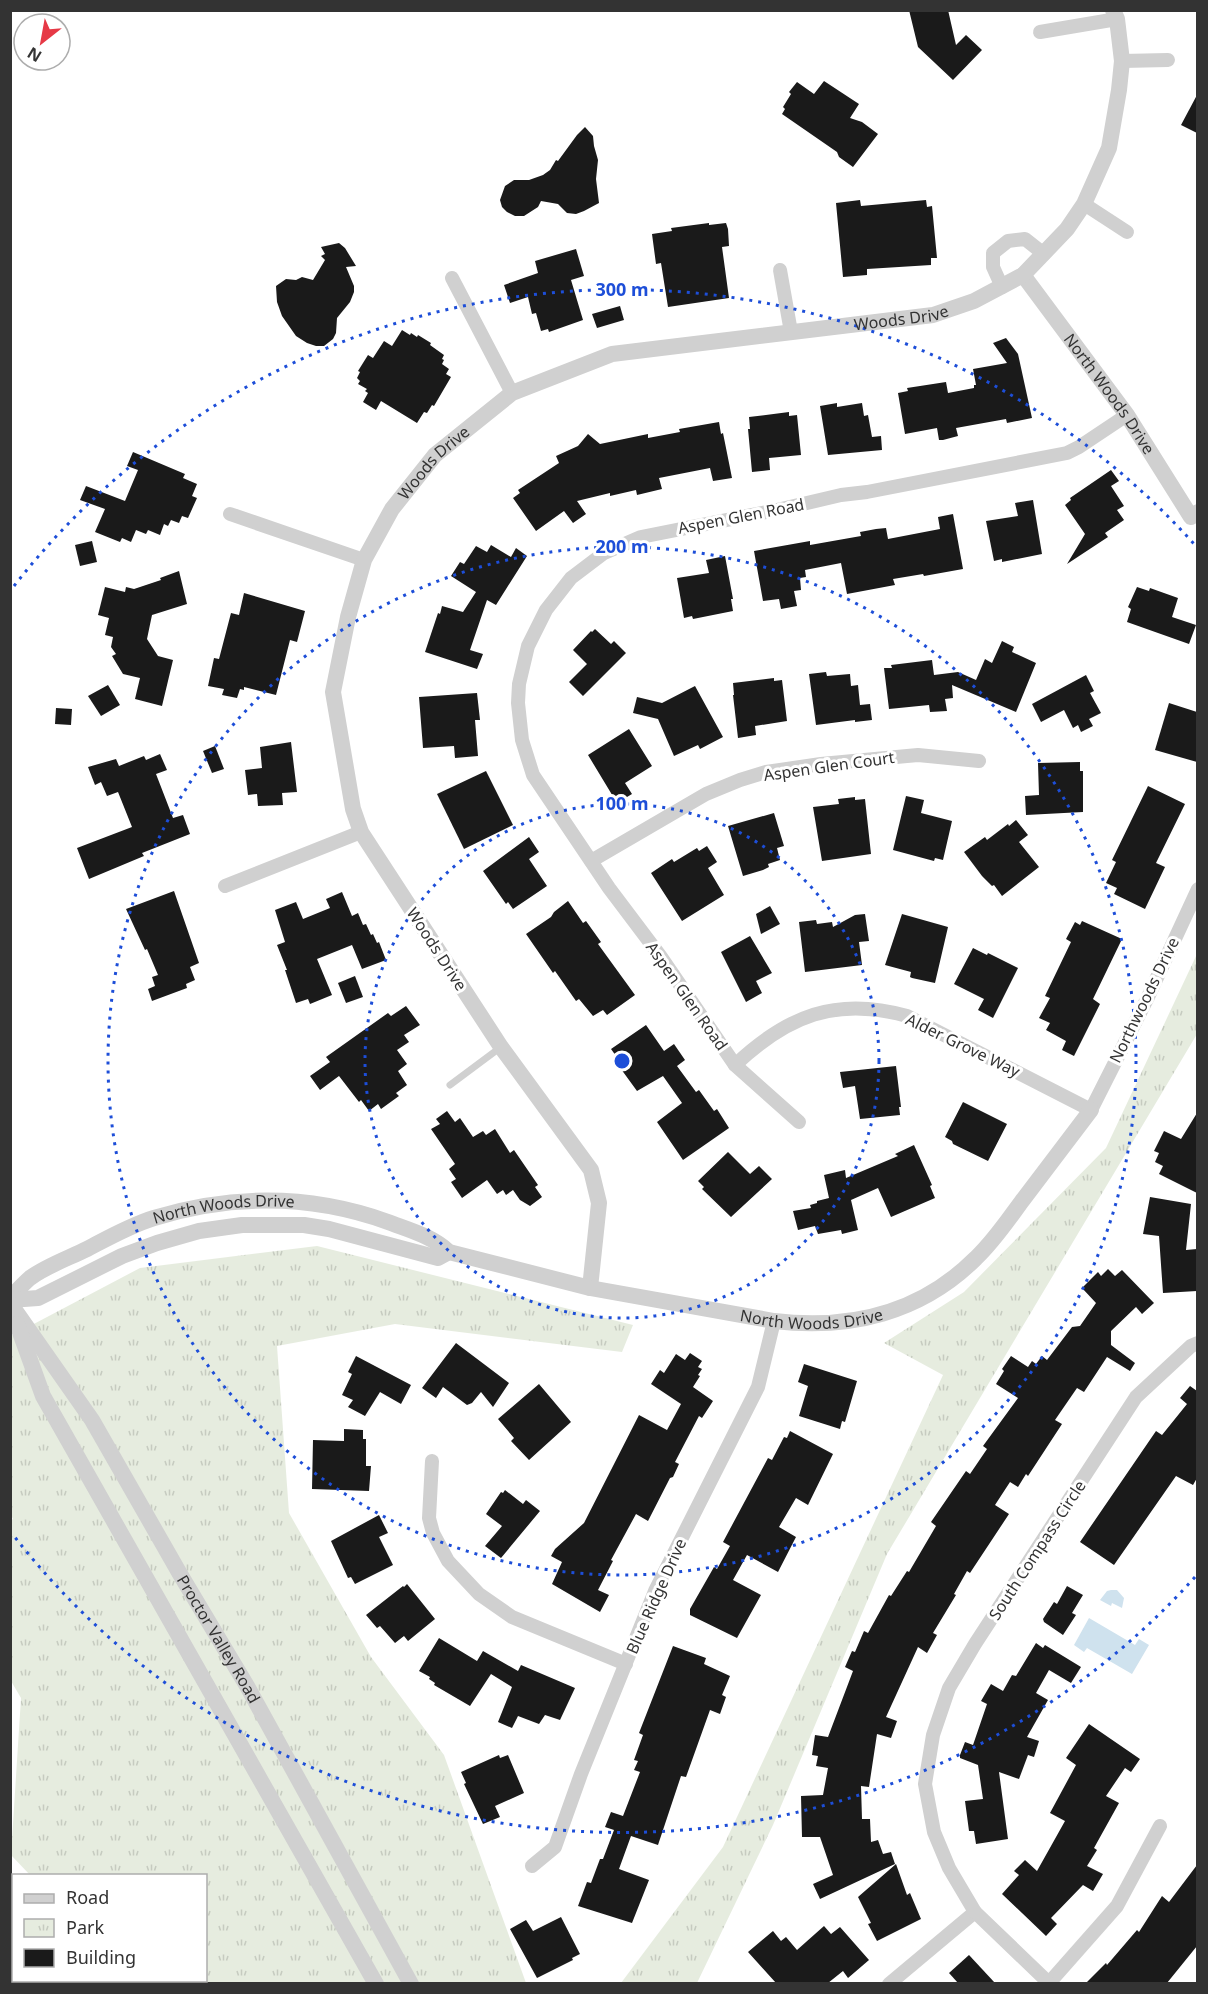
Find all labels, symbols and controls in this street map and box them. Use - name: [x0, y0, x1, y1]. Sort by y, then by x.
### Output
- north arrow: [12, 12, 72, 72]
- text: N: [23, 42, 46, 68]
- text: 300 m: [595, 277, 649, 301]
- street label: Woods Drive: [853, 300, 951, 336]
- street label: North Woods Drive: [1059, 329, 1160, 458]
- street label: Woods Drive: [393, 421, 474, 504]
- street label: Aspen Glen Road: [676, 493, 806, 539]
- text: 200 m: [595, 534, 649, 558]
- street label: Aspen Glen Court: [762, 746, 896, 786]
- text: 100 m: [595, 791, 649, 815]
- street label: Woods Drive: [402, 903, 472, 995]
- street label: Northwoods Drive: [1104, 933, 1184, 1067]
- street label: Aspen Glen Road: [641, 937, 733, 1055]
- street label: Alder Grove Way: [902, 1008, 1024, 1082]
- centre of rings: [612, 1051, 632, 1071]
- street label: North Woods Drive: [150, 1189, 295, 1229]
- street label: North Woods Drive: [738, 1303, 885, 1334]
- street label: South Compass Circle: [983, 1476, 1091, 1624]
- street label: Blue Ridge Drive: [621, 1535, 691, 1657]
- street label: Proctor Valley Road: [172, 1571, 265, 1707]
- legend: [12, 1874, 207, 1982]
- text: Road: [66, 1885, 109, 1909]
- text: Park: [66, 1915, 104, 1939]
- text: Building: [66, 1945, 136, 1969]

